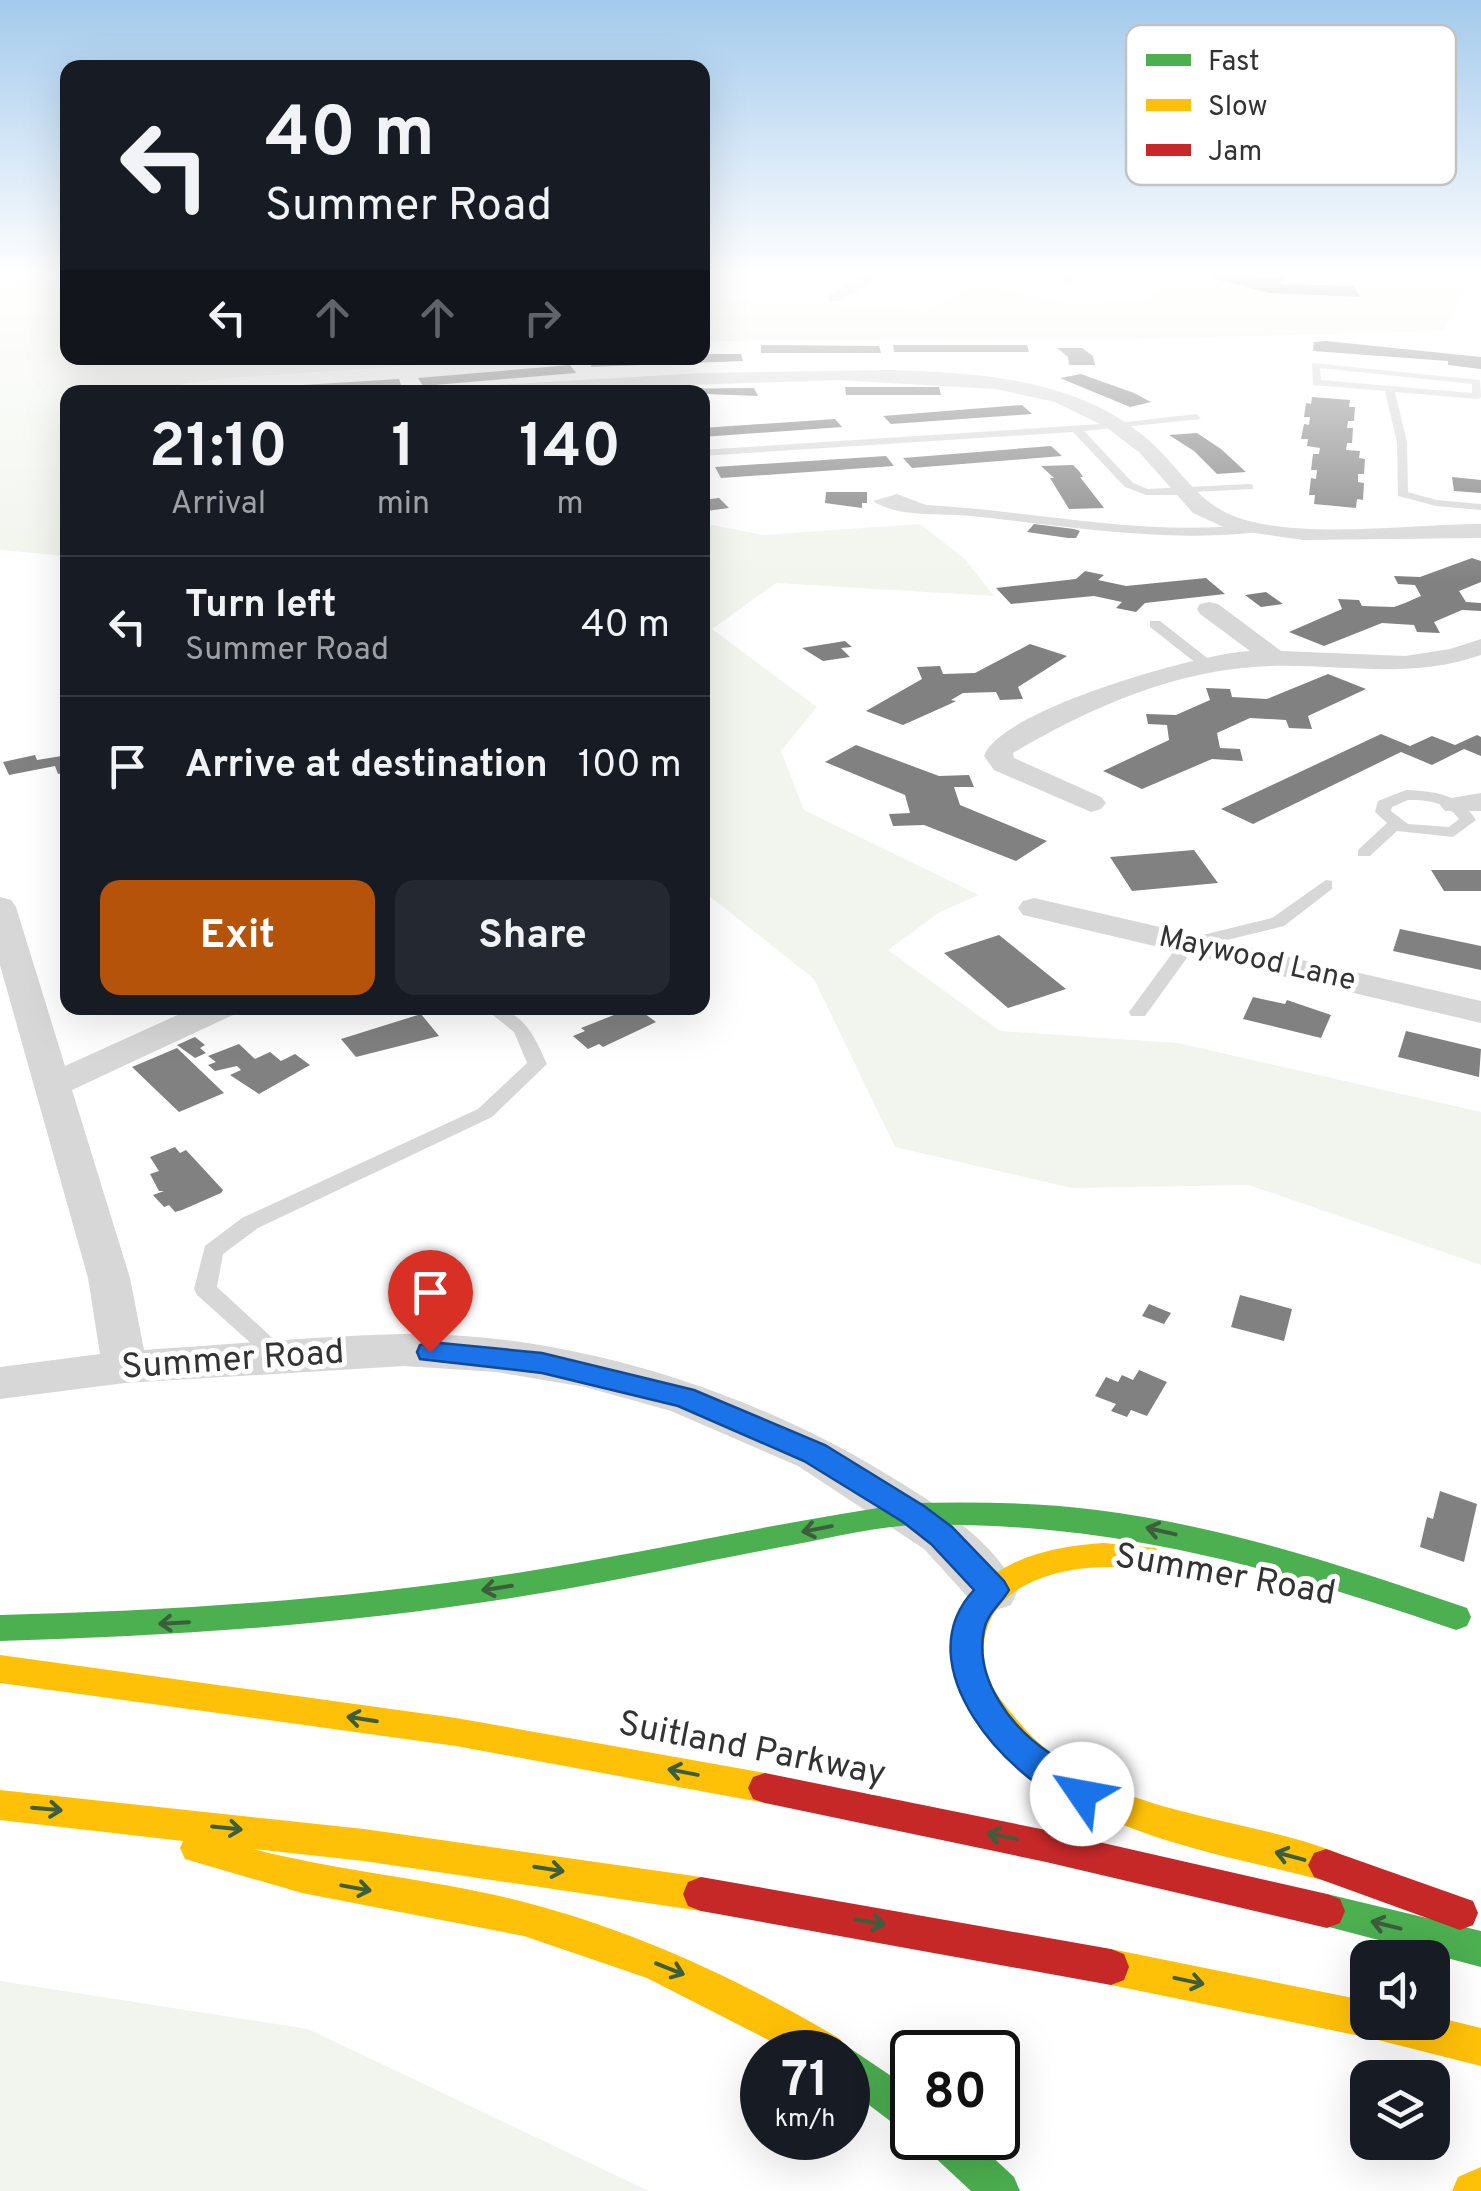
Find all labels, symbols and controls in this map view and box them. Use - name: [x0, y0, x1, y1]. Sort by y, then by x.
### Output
- legend: [1126, 25, 1456, 185]
- text: Fast: [1208, 45, 1260, 81]
- text: Slow: [1208, 90, 1267, 126]
- text: 40 m: [265, 92, 435, 181]
- icon: left: [100, 100, 230, 230]
- text: Jam: [1208, 135, 1262, 171]
- text: Summer Road: [265, 179, 552, 236]
- icon: left: [200, 290, 255, 345]
- icon: ahead: [305, 290, 360, 345]
- icon: ahead: [410, 290, 465, 345]
- icon: right: [515, 290, 570, 345]
- text: 21:10: [149, 412, 288, 488]
- text: 1: [391, 412, 415, 488]
- text: 140: [519, 412, 621, 488]
- text: Arrival: [171, 485, 266, 525]
- text: min: [377, 485, 430, 525]
- text: m: [556, 485, 584, 525]
- text: Turn left: [185, 582, 337, 631]
- icon: left: [100, 599, 155, 654]
- text: 40 m: [581, 602, 670, 651]
- text: Summer Road: [185, 631, 389, 671]
- icon: arrive: [100, 739, 155, 794]
- text: Arrive at destination: [185, 742, 548, 791]
- text: 100 m: [578, 742, 682, 791]
- button: Exit: [100, 880, 375, 995]
- button: Share: [395, 880, 670, 995]
- street label: Maywood Lane: [1155, 919, 1359, 1001]
- pin: [388, 1250, 473, 1353]
- icon: arrive: [403, 1265, 458, 1320]
- street label: Summer Road: [120, 1331, 346, 1391]
- one-way arrow: [802, 1520, 834, 1539]
- one-way arrow: [1146, 1520, 1178, 1539]
- street label: Summer Road: [1111, 1535, 1339, 1617]
- one-way arrow: [482, 1579, 514, 1598]
- one-way arrow: [159, 1614, 191, 1633]
- street label: Suitland Parkway: [615, 1703, 889, 1797]
- one-way arrow: [347, 1709, 379, 1728]
- position arrow: [1030, 1742, 1134, 1846]
- one-way arrow: [668, 1762, 700, 1781]
- one-way arrow: [31, 1800, 63, 1819]
- one-way arrow: [210, 1819, 242, 1838]
- one-way arrow: [987, 1825, 1019, 1844]
- one-way arrow: [1275, 1845, 1306, 1864]
- one-way arrow: [532, 1860, 565, 1879]
- one-way arrow: [340, 1879, 372, 1898]
- one-way arrow: [853, 1913, 885, 1932]
- one-way arrow: [1371, 1914, 1403, 1933]
- map controls: [1350, 1940, 1450, 2160]
- button: sound: [1350, 1940, 1450, 2040]
- one-way arrow: [654, 1961, 685, 1979]
- one-way arrow: [1172, 1973, 1204, 1992]
- speed limit sign: 80: [890, 2030, 1020, 2160]
- text: 71: [781, 2051, 829, 2114]
- button: layers: [1350, 2060, 1450, 2160]
- text: km/h: [775, 2104, 835, 2136]

